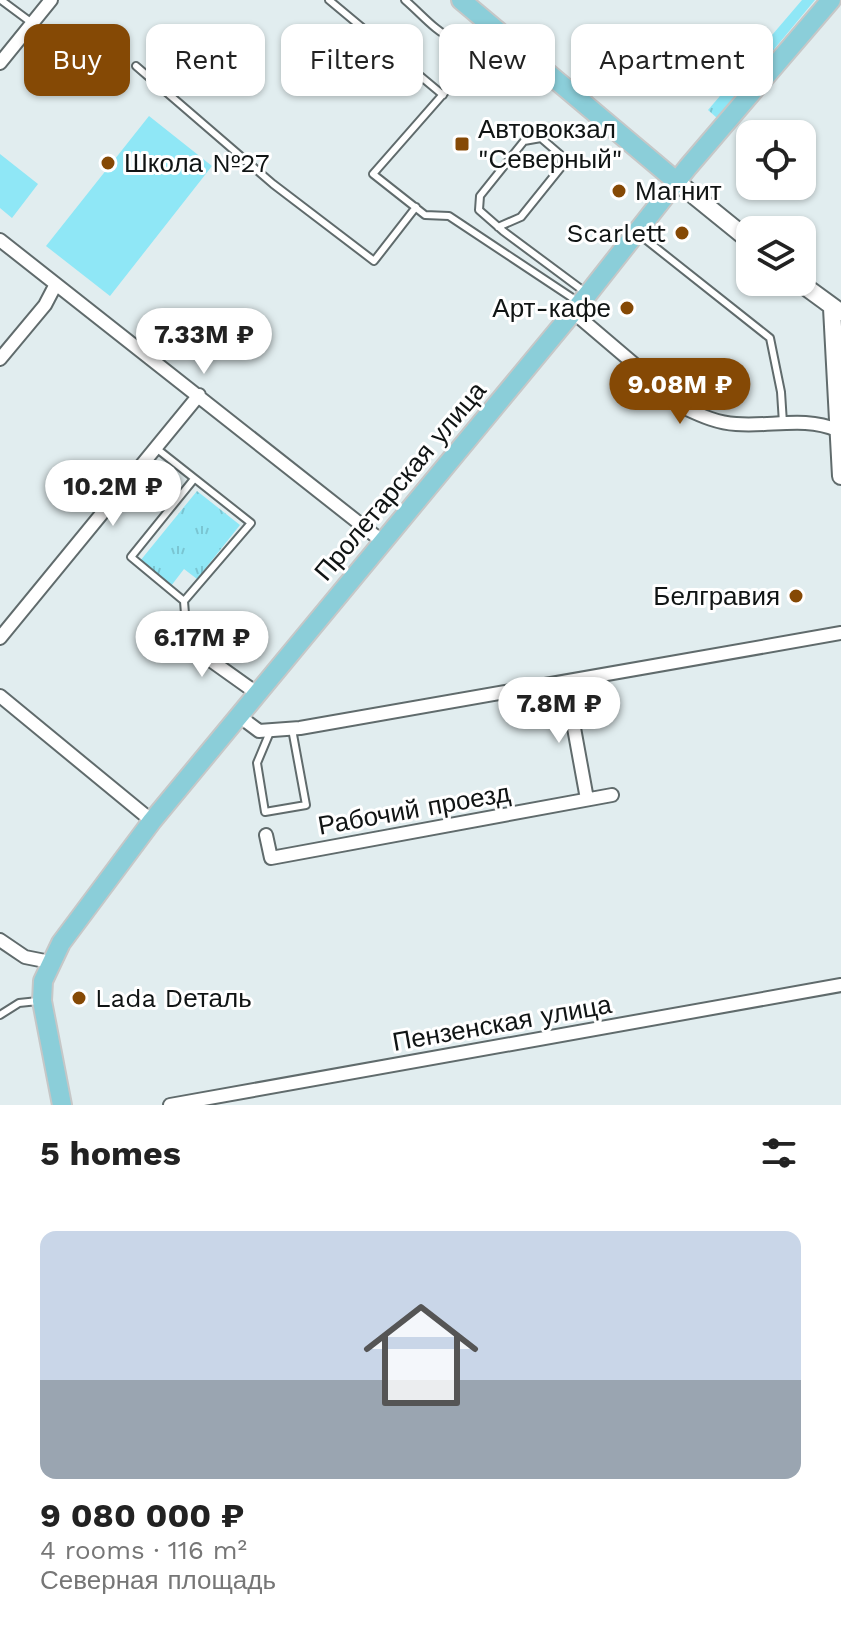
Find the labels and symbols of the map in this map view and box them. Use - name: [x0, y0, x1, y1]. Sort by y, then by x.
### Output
- place label: Автовокзал "Северный": [478, 114, 622, 174]
- marker: Автовокзал "Северный": [453, 135, 471, 153]
- place label: Школа №27: [124, 148, 270, 178]
- marker: Школа №27: [99, 154, 117, 172]
- place label: Магнит: [635, 176, 722, 206]
- marker: Магнит: [610, 182, 628, 200]
- place label: Scarlett: [567, 218, 666, 248]
- marker: Scarlett: [673, 224, 691, 242]
- place label: Арт-кафе: [492, 293, 611, 323]
- marker: Арт-кафе: [618, 299, 636, 317]
- pin: 7.33M ₽: [130, 308, 278, 376]
- pin: 9.08M ₽: [606, 358, 754, 426]
- street label: Пролетарская улица: [308, 375, 492, 586]
- pin: 10.2M ₽: [39, 460, 187, 528]
- place label: Белгравия: [653, 581, 780, 611]
- marker: Белгравия: [787, 587, 805, 605]
- pin: 6.17M ₽: [128, 611, 276, 679]
- pin: 7.8M ₽: [494, 677, 624, 745]
- street label: Рабочий проезд: [316, 777, 512, 841]
- place label: Lada Dеталь: [95, 983, 252, 1013]
- marker: Lada Dеталь: [70, 989, 88, 1007]
- street label: Пензенская улица: [390, 989, 614, 1057]

